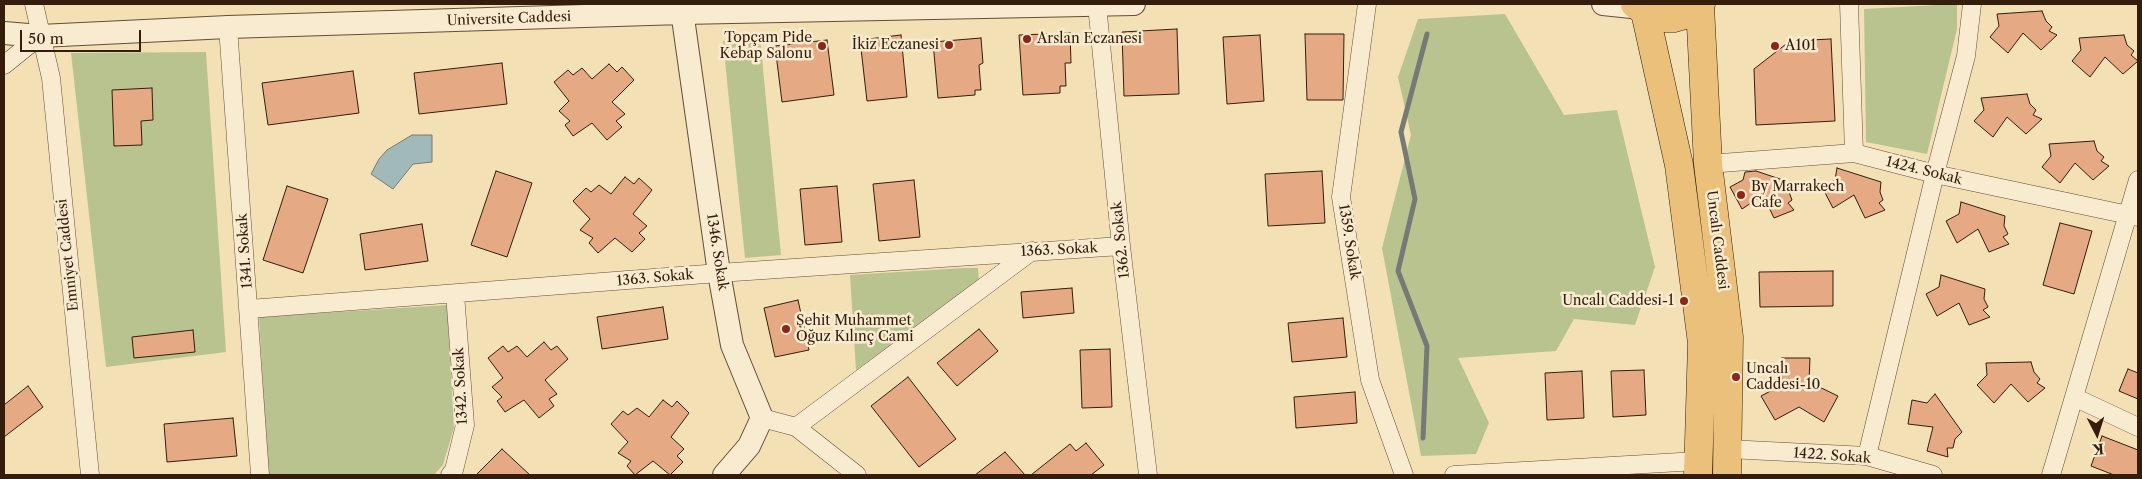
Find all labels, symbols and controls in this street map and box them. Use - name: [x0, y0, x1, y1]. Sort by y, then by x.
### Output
- street label: Universite Caddesi: [446, 8, 572, 30]
- scale bar: [22, 20, 144, 52]
- text: 50 m: [28, 29, 64, 48]
- place label: Topçam Pide Kebap Salonu: [720, 30, 812, 62]
- place label: Arslan Eczanesi: [1037, 31, 1142, 47]
- marker: Arslan Eczanesi: [1021, 33, 1033, 45]
- place label: İkiz Eczanesi: [852, 37, 939, 53]
- place label: A101: [1785, 38, 1816, 54]
- marker: İkiz Eczanesi: [943, 39, 955, 51]
- marker: Topçam Pide Kebap Salonu: [816, 40, 828, 52]
- marker: A101: [1769, 40, 1781, 52]
- street label: 1424. Sokak: [1884, 153, 1964, 189]
- place label: By Marrakech Cafe: [1751, 179, 1844, 212]
- marker: By Marrakech Cafe: [1735, 189, 1747, 201]
- street label: Uncalı Caddesi: [1703, 190, 1731, 290]
- street label: Emniyet Caddesi: [54, 198, 82, 312]
- street label: 1362. Sokak: [1109, 201, 1133, 279]
- street label: 1359. Sokak: [1335, 203, 1363, 281]
- street label: 1346. Sokak: [703, 212, 731, 292]
- street label: 1341. Sokak: [234, 213, 256, 289]
- street label: 1363. Sokak: [1020, 240, 1098, 260]
- street label: 1363. Sokak: [616, 266, 694, 290]
- place label: Uncalı Caddesi-1: [1562, 293, 1674, 309]
- marker: Uncalı Caddesi-1: [1678, 295, 1690, 307]
- place label: Şehit Muhammet Oğuz Kılınç Cami: [796, 313, 913, 346]
- marker: Şehit Muhammet Oğuz Kılınç Cami: [780, 323, 792, 335]
- street label: 1342. Sokak: [451, 347, 471, 425]
- place label: Uncalı Caddesi-10: [1746, 361, 1820, 394]
- marker: Uncalı Caddesi-10: [1730, 371, 1742, 383]
- north arrow: [2072, 409, 2122, 459]
- text: K: [2092, 439, 2105, 458]
- street label: 1422. Sokak: [1793, 445, 1871, 467]

